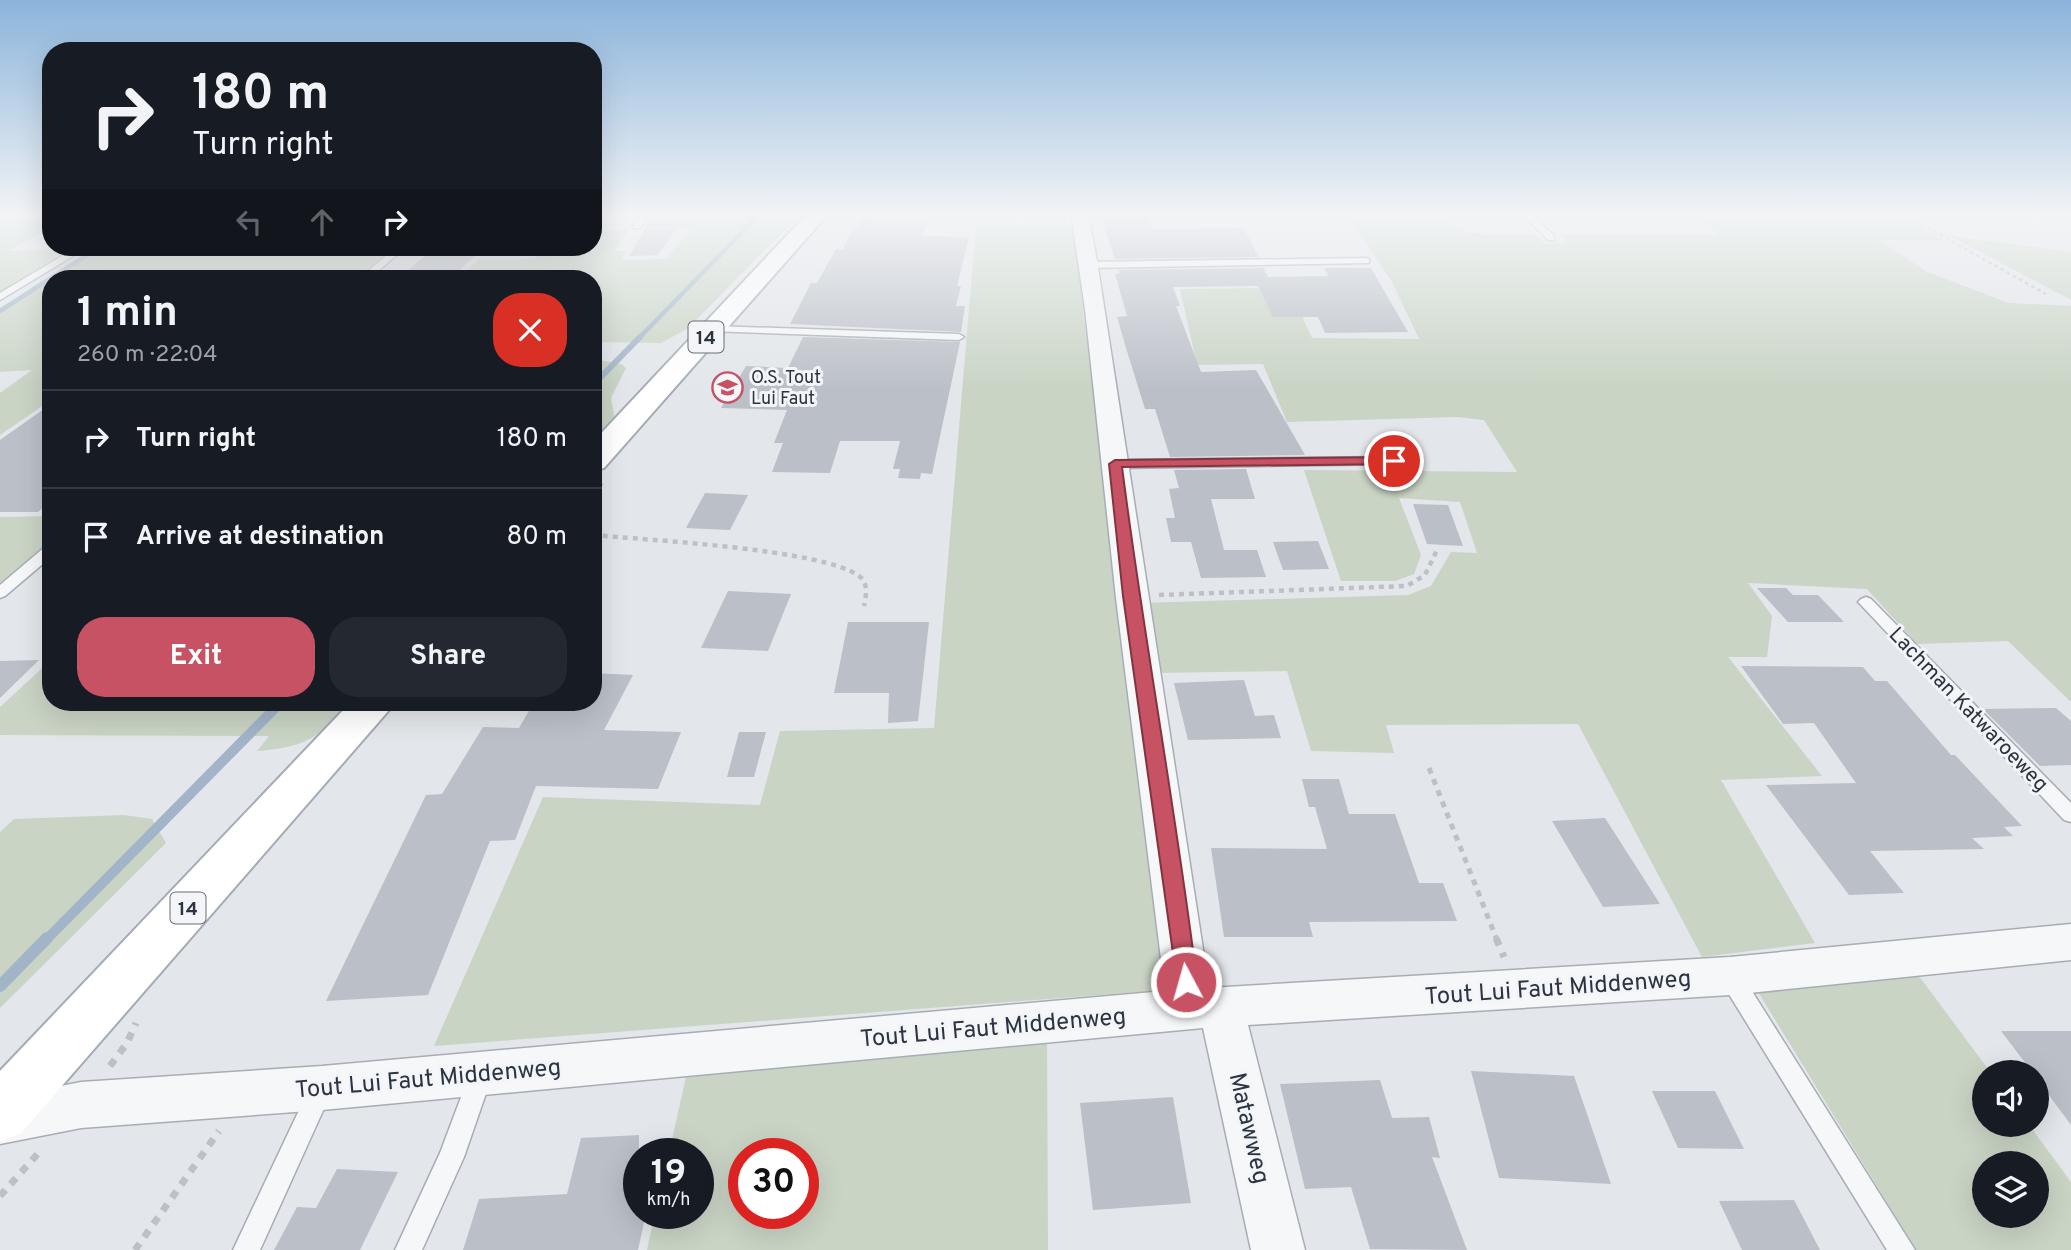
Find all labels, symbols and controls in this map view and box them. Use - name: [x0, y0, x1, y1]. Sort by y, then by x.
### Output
- text: 180 m: [192, 65, 329, 127]
- icon: right: [77, 70, 168, 161]
- text: Turn right: [192, 126, 334, 166]
- icon: left: [230, 203, 268, 241]
- icon: ahead: [303, 203, 341, 241]
- icon: right: [376, 203, 414, 241]
- text: 1 min: [77, 288, 178, 341]
- button: close: [493, 293, 567, 367]
- road number: 14: [688, 322, 724, 352]
- text: 260 m · 22:04: [77, 341, 218, 370]
- place label: O.S. Tout Lui Faut: [751, 367, 821, 411]
- school or university icon: O.S. Tout Lui Faut: [711, 370, 745, 404]
- icon: right: [77, 420, 115, 458]
- text: Turn right: [136, 423, 256, 456]
- text: 180 m: [497, 423, 567, 456]
- pin: [1364, 431, 1424, 491]
- icon: arrive: [1375, 442, 1413, 480]
- icon: arrive: [77, 518, 115, 556]
- text: Arrive at destination: [136, 521, 384, 554]
- text: 80 m: [507, 521, 567, 554]
- button: Exit: [77, 617, 315, 697]
- button: Share: [329, 617, 567, 697]
- street label: Lachman Katwaroeweg: [1882, 622, 2054, 798]
- road number: 14: [170, 893, 206, 924]
- position arrow: [1149, 945, 1223, 1019]
- street label: Tout Lui Faut Middenweg: [1424, 965, 1692, 1013]
- street label: Tout Lui Faut Middenweg: [859, 1002, 1128, 1056]
- street label: Tout Lui Faut Middenweg: [294, 1053, 563, 1107]
- map controls: [1972, 1060, 2049, 1228]
- button: sound: [1972, 1060, 2049, 1137]
- street label: Matawweg: [1221, 1070, 1275, 1187]
- speed limit sign: 30: [728, 1138, 819, 1229]
- button: layers: [1972, 1151, 2049, 1228]
- text: 19: [651, 1152, 686, 1196]
- text: km/h: [647, 1189, 690, 1212]

